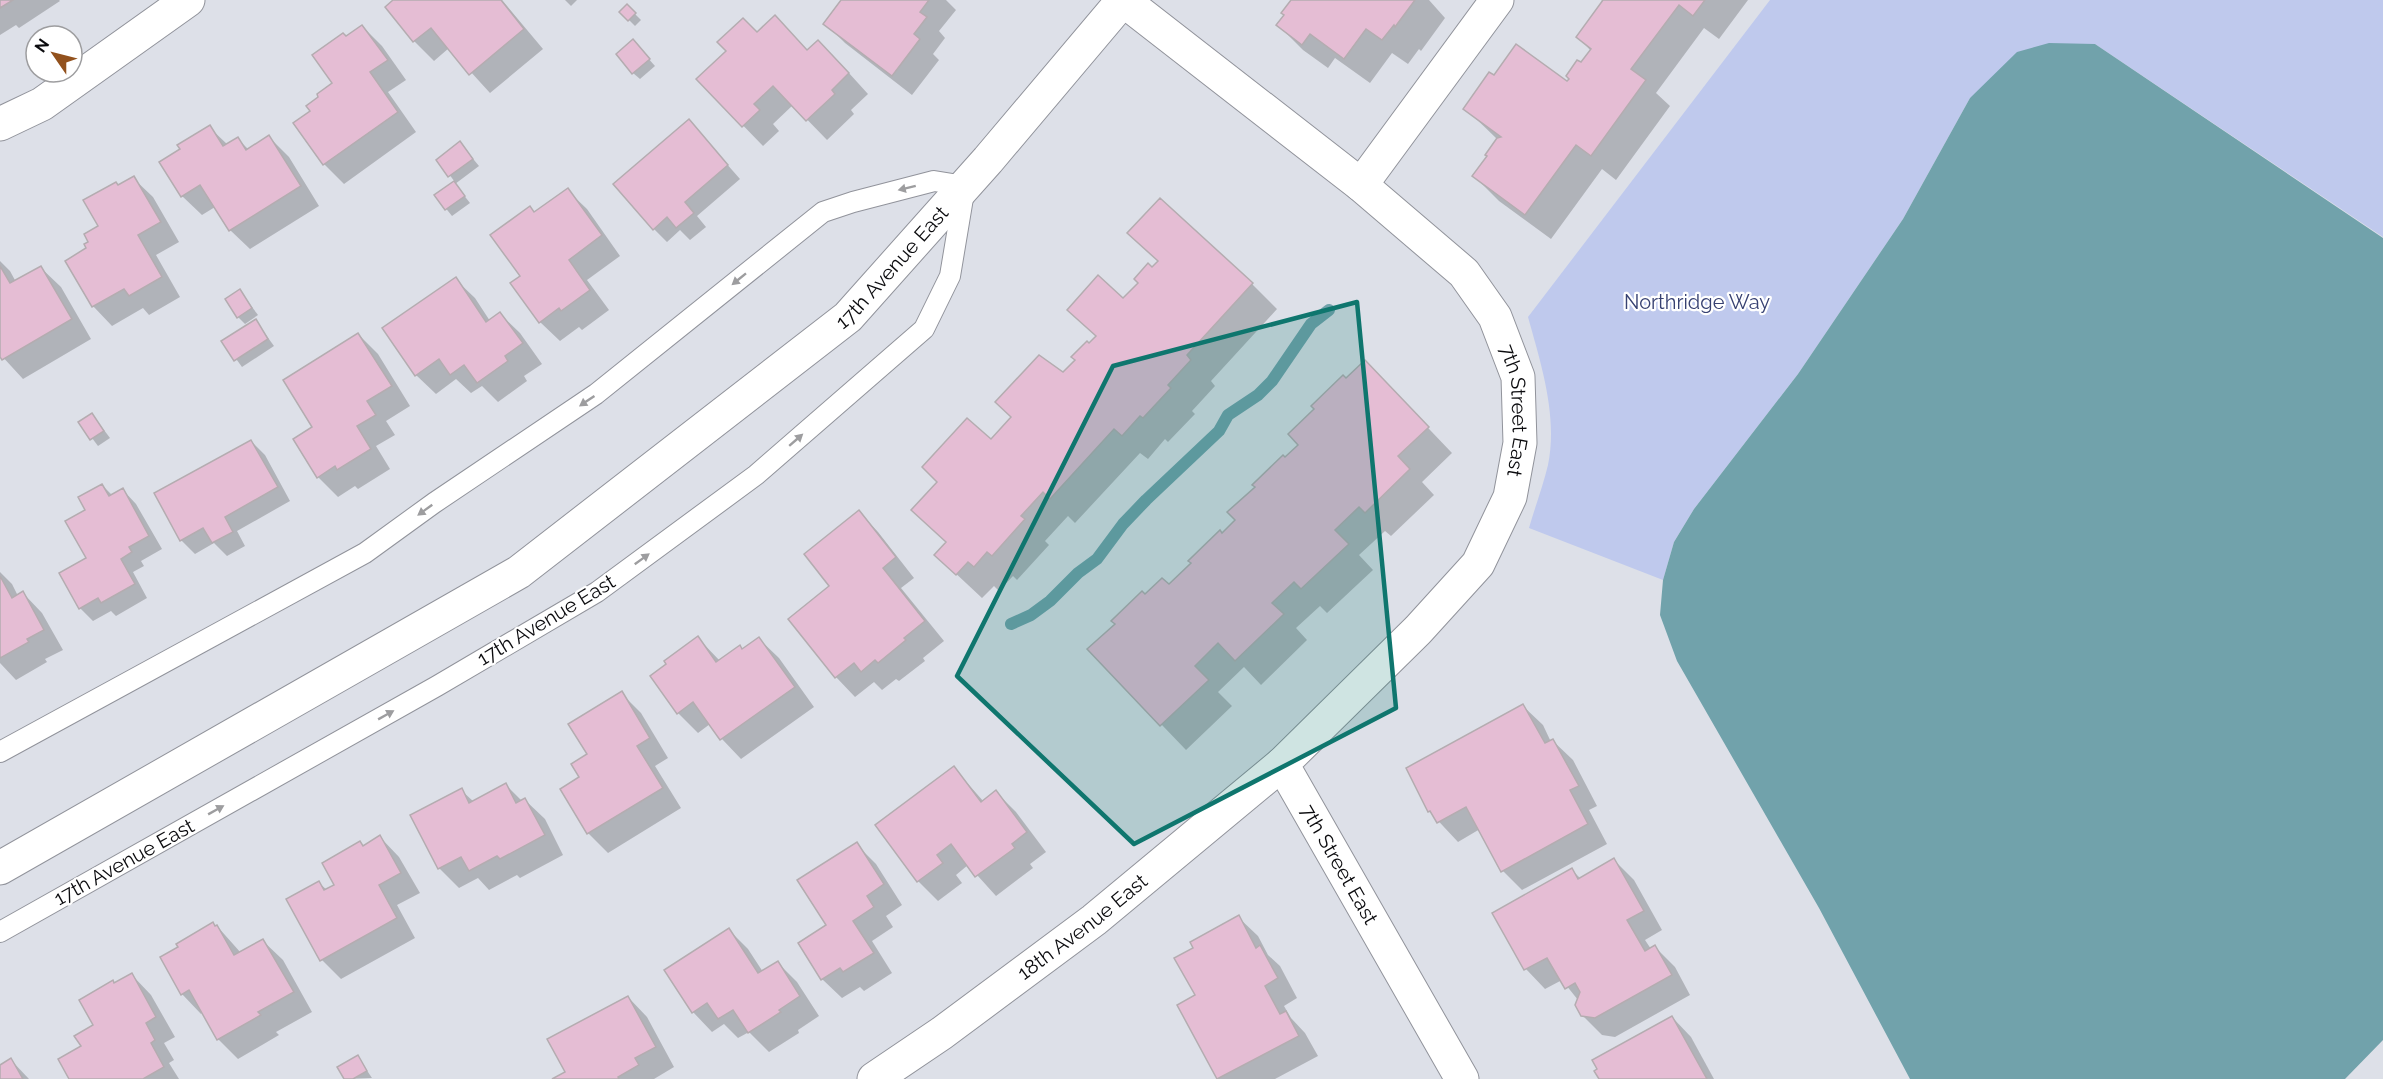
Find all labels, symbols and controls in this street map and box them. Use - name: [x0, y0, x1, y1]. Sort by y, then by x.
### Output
- north arrow: [24, 24, 84, 84]
- text: N: [31, 35, 53, 56]
- one-way arrow: [898, 184, 916, 193]
- street label: 17th Avenue East: [831, 201, 953, 334]
- one-way arrow: [732, 273, 747, 285]
- park label: Northridge Way: [1624, 290, 1770, 314]
- street label: 7th Street East: [1495, 341, 1533, 479]
- one-way arrow: [579, 395, 595, 406]
- one-way arrow: [788, 434, 803, 447]
- one-way arrow: [418, 504, 434, 516]
- one-way arrow: [633, 553, 649, 565]
- street label: 17th Avenue East: [473, 569, 620, 671]
- one-way arrow: [378, 710, 395, 720]
- street label: 7th Street East: [1296, 800, 1383, 929]
- one-way arrow: [208, 805, 224, 816]
- street label: 17th Avenue East: [50, 813, 199, 910]
- street label: 18th Avenue East: [1013, 869, 1152, 985]

